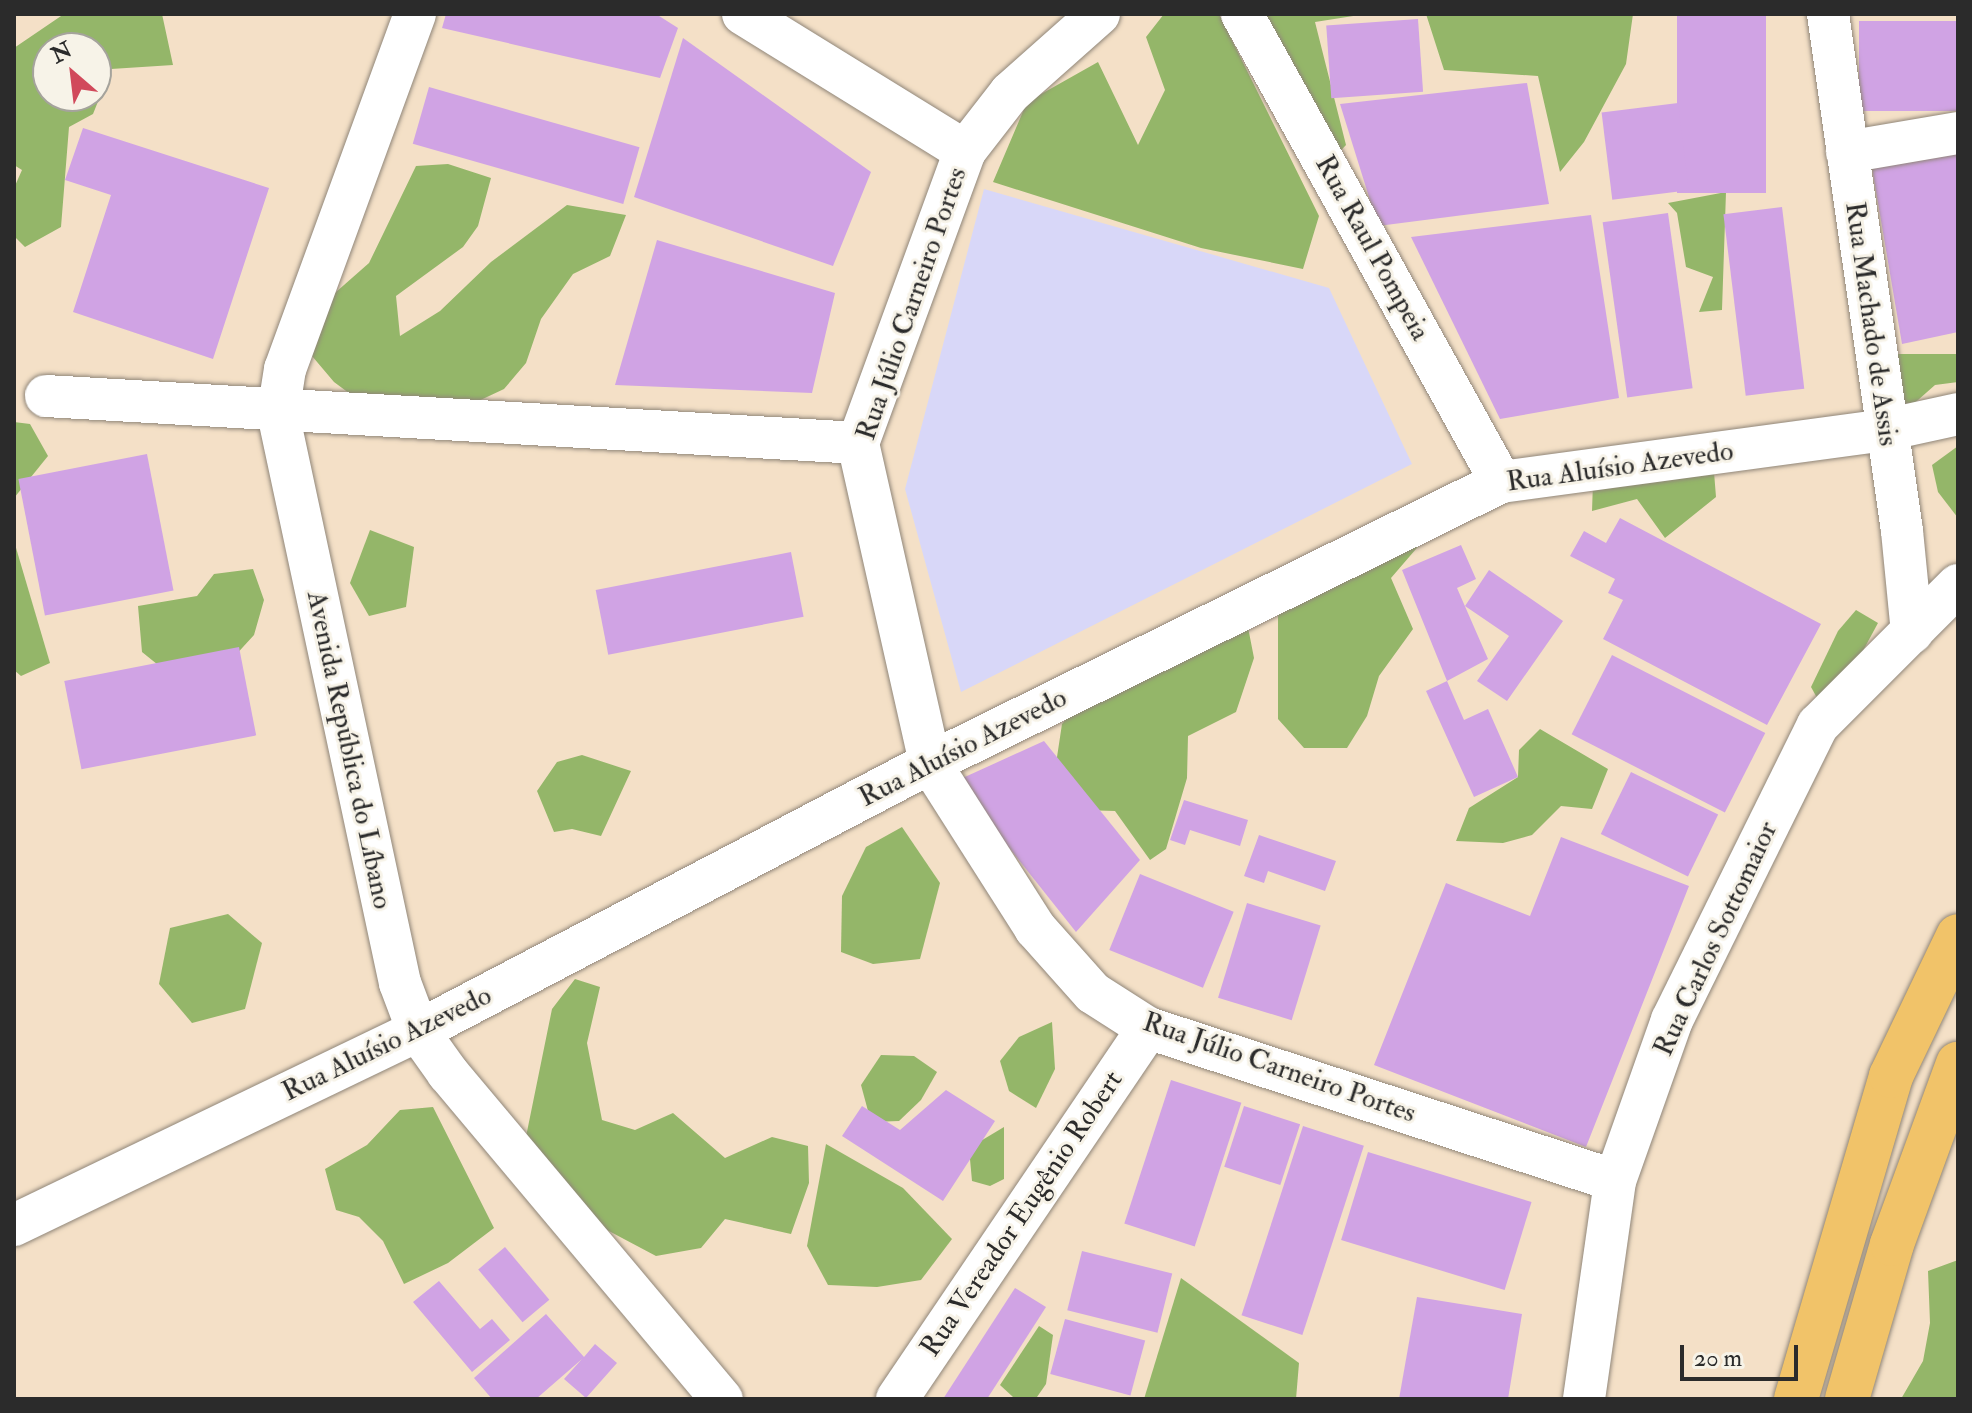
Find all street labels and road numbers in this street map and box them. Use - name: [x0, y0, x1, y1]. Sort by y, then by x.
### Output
- street label: Rua Raul Pompeia: [1307, 150, 1437, 346]
- street label: Rua Júlio Carneiro Portes: [850, 163, 974, 445]
- street label: Rua Machado de Assis: [1837, 200, 1905, 448]
- street label: Rua Aluísio Azevedo: [1505, 434, 1735, 500]
- street label: Avenida República do Líbano: [299, 588, 399, 912]
- street label: Rua Aluísio Azevedo: [854, 681, 1072, 815]
- street label: Rua Carlos Sottomaior: [1647, 816, 1785, 1062]
- street label: Rua Aluísio Azevedo: [277, 979, 497, 1109]
- street label: Rua Júlio Carneiro Portes: [1138, 1006, 1420, 1130]
- street label: Rua Vereador Eugênio Robert: [914, 1065, 1130, 1363]

